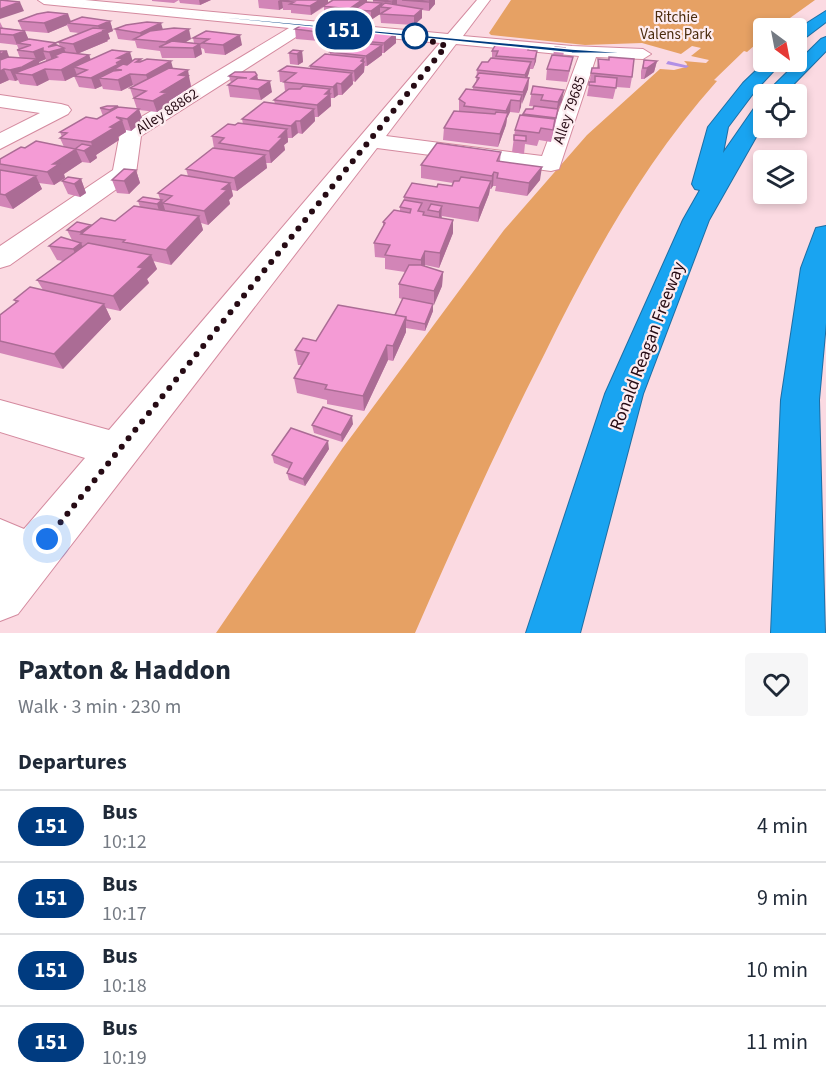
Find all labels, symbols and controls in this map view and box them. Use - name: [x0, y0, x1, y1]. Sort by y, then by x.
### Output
- park label: Ritchie Valens Park: [640, 7, 712, 45]
- line badge: 151: [310, 10, 379, 50]
- text: 151: [327, 15, 361, 45]
- north arrow: [753, 18, 807, 72]
- map controls: [753, 18, 807, 204]
- unlabelled marker: [402, 23, 428, 49]
- street label: Alley 79685: [548, 73, 591, 147]
- street label: Alley 88862: [132, 83, 203, 139]
- button: locate: [753, 84, 807, 138]
- button: layers: [753, 150, 807, 204]
- street label: Ronald Reagan Freeway: [604, 258, 691, 434]
- your location: [32, 524, 62, 554]
- text: Paxton & Haddon: [18, 650, 231, 690]
- button: heart: [745, 653, 808, 716]
- text: Walk · 3 min · 230 m: [18, 693, 181, 721]
- text: Departures: [18, 746, 127, 778]
- text: Bus: [102, 796, 138, 828]
- text: 4 min: [757, 810, 808, 842]
- text: 151: [34, 811, 68, 841]
- text: 10:12: [102, 828, 147, 856]
- text: Bus: [102, 868, 138, 900]
- text: 9 min: [757, 882, 808, 914]
- text: 151: [34, 883, 68, 913]
- text: 10:17: [102, 900, 147, 928]
- text: Bus: [102, 940, 138, 972]
- text: 10 min: [746, 954, 808, 986]
- text: 151: [34, 955, 68, 985]
- text: 10:18: [102, 972, 147, 1000]
- text: Bus: [102, 1012, 138, 1044]
- text: 11 min: [746, 1026, 808, 1058]
- text: 151: [34, 1027, 68, 1057]
- text: 10:19: [102, 1044, 147, 1072]

